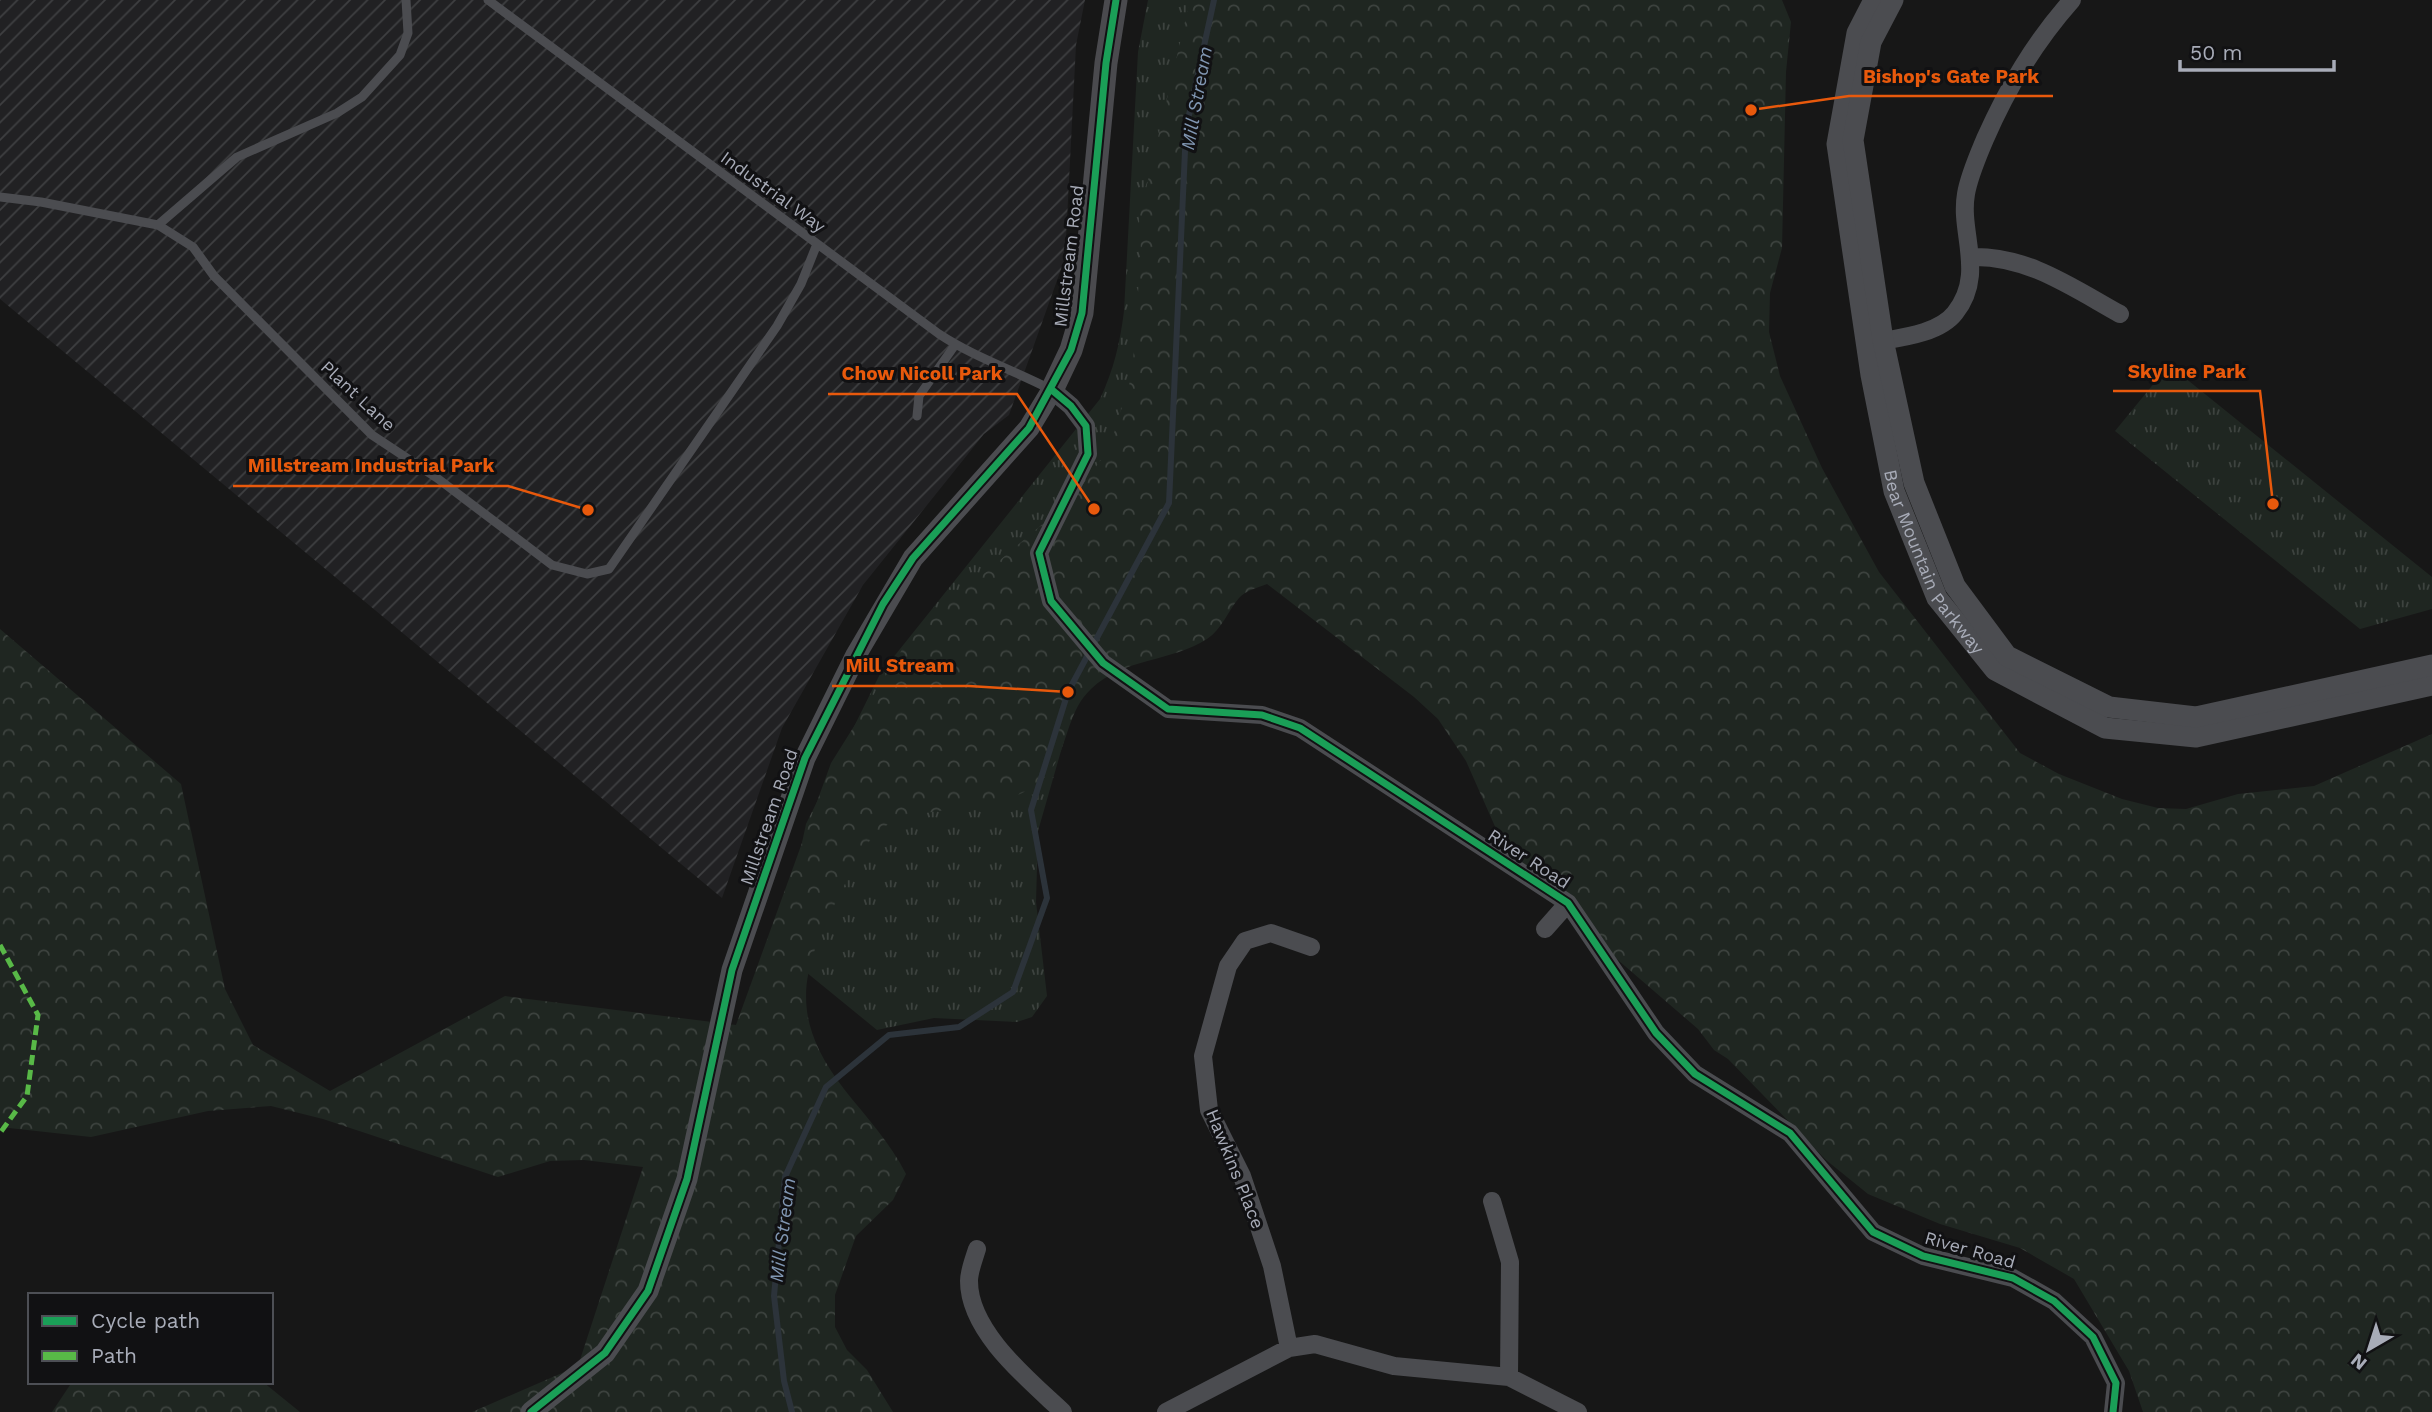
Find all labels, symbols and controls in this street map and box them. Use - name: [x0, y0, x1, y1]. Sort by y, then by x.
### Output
- scale bar: [2180, 28, 2334, 72]
- text: 50 m: [2190, 40, 2242, 65]
- water label: Mill Stream: [1176, 44, 1217, 152]
- callout: Bishop's Gate Park: [1849, 56, 2053, 96]
- text: Bishop's Gate Park: [1863, 65, 2039, 88]
- street label: Industrial Way: [717, 147, 830, 237]
- street label: Millstream Road: [1049, 184, 1088, 328]
- callout: Skyline Park: [2113, 351, 2260, 391]
- callout: Chow Nicoll Park: [828, 354, 1017, 394]
- street label: Plant Lane: [317, 356, 400, 435]
- text: Skyline Park: [2128, 360, 2246, 383]
- text: Chow Nicoll Park: [841, 362, 1003, 385]
- callout: Millstream Industrial Park: [233, 446, 508, 486]
- text: Millstream Industrial Park: [248, 454, 495, 477]
- street label: Bear Mountain Parkway: [1880, 468, 1989, 659]
- callout: Mill Stream: [832, 646, 969, 686]
- text: Mill Stream: [846, 654, 954, 677]
- street label: Millstream Road: [735, 746, 802, 888]
- street label: River Road: [1484, 824, 1574, 893]
- street label: Hawkins Place: [1202, 1106, 1269, 1232]
- water label: Mill Stream: [765, 1176, 800, 1284]
- street label: River Road: [1922, 1227, 2018, 1272]
- legend: [28, 1293, 273, 1384]
- text: Cycle path: [91, 1308, 200, 1333]
- north arrow: [2334, 1314, 2404, 1384]
- text: Path: [91, 1343, 137, 1368]
- text: N: [2346, 1348, 2371, 1375]

